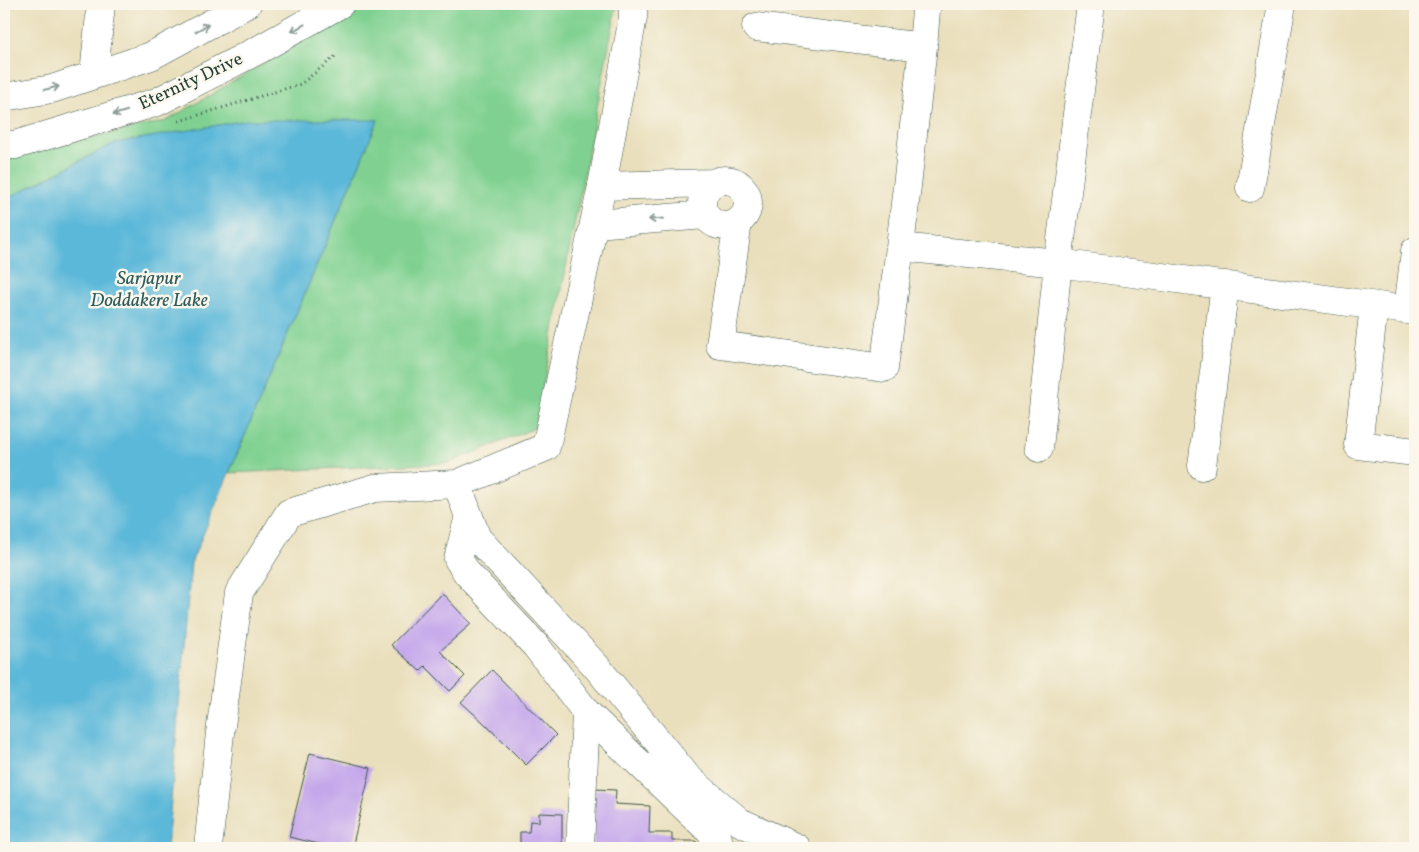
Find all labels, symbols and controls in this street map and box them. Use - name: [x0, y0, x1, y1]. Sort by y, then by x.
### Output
- one-way arrow: [194, 23, 209, 33]
- one-way arrow: [291, 24, 306, 33]
- street label: Eternity Drive: [135, 47, 247, 117]
- one-way arrow: [43, 83, 59, 92]
- one-way arrow: [113, 109, 129, 119]
- one-way arrow: [649, 214, 665, 223]
- water label: Sarjapur Doddakere Lake: [90, 266, 208, 314]

